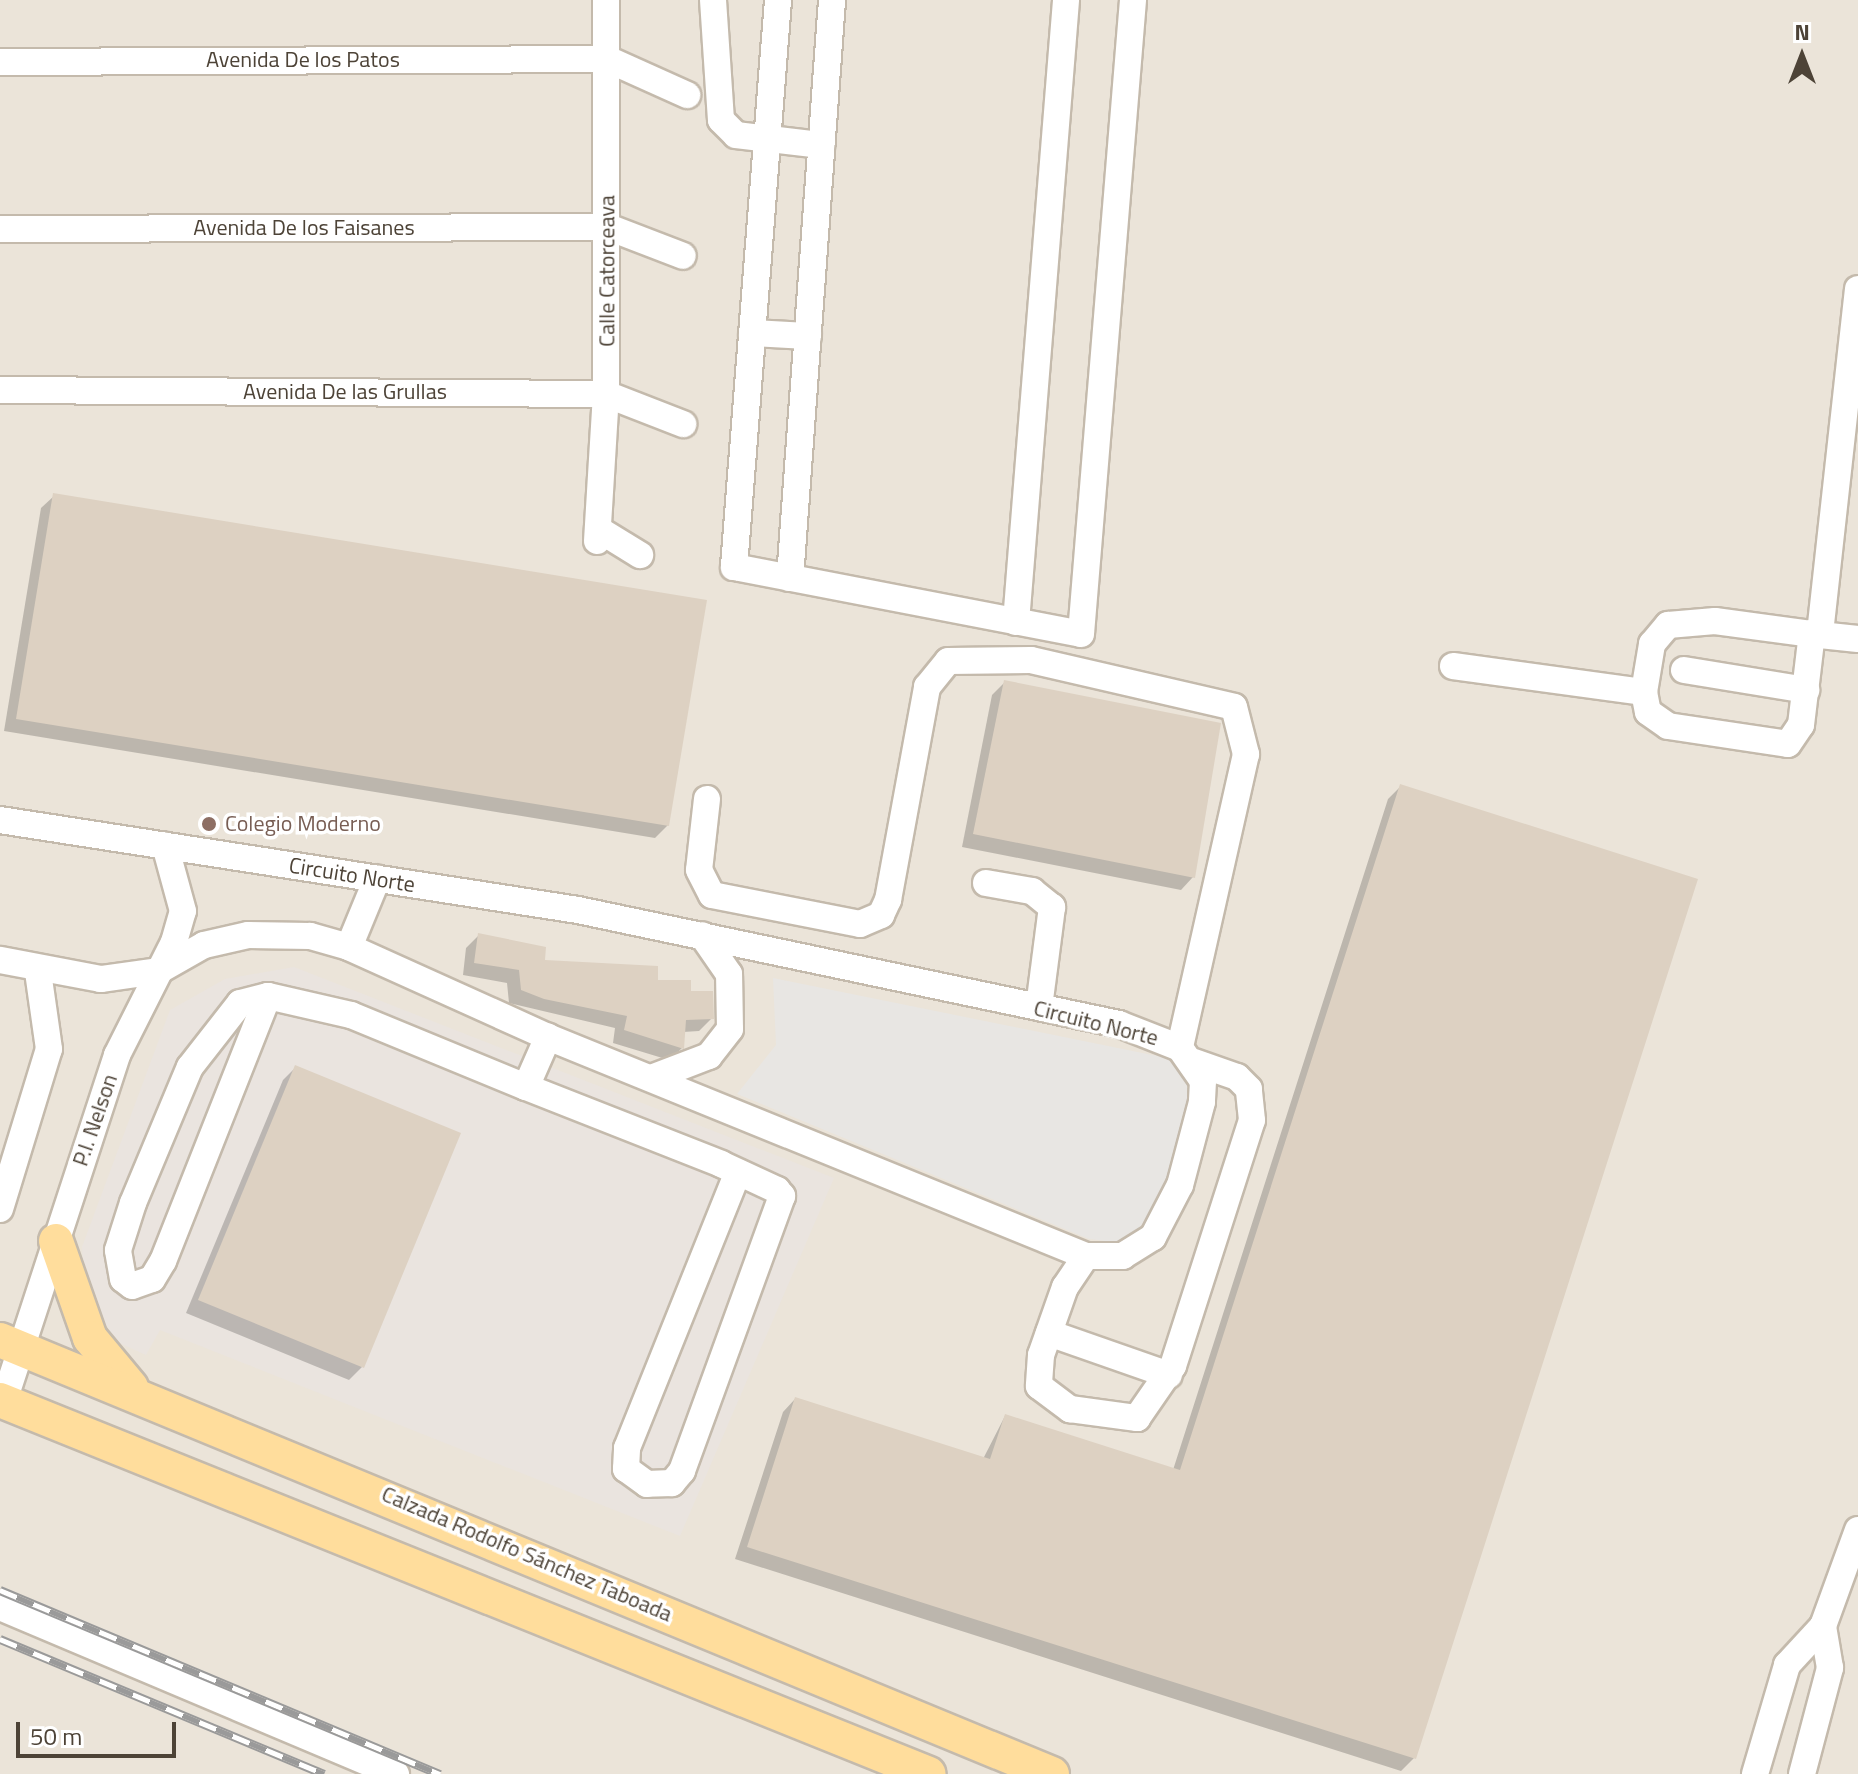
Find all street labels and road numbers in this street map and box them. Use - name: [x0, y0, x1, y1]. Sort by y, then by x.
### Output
- street label: Avenida De los Patos: [206, 47, 400, 73]
- street label: Calle Catorceava: [594, 195, 620, 347]
- street label: Avenida De los Faisanes: [193, 215, 415, 241]
- street label: Avenida De las Grullas: [243, 379, 447, 405]
- street label: Circuito Norte: [287, 852, 417, 898]
- street label: Circuito Norte: [1031, 995, 1161, 1051]
- street label: P.I. Nelson: [67, 1070, 123, 1170]
- street label: Calzada Rodolfo Sánchez Taboada: [378, 1481, 676, 1627]

